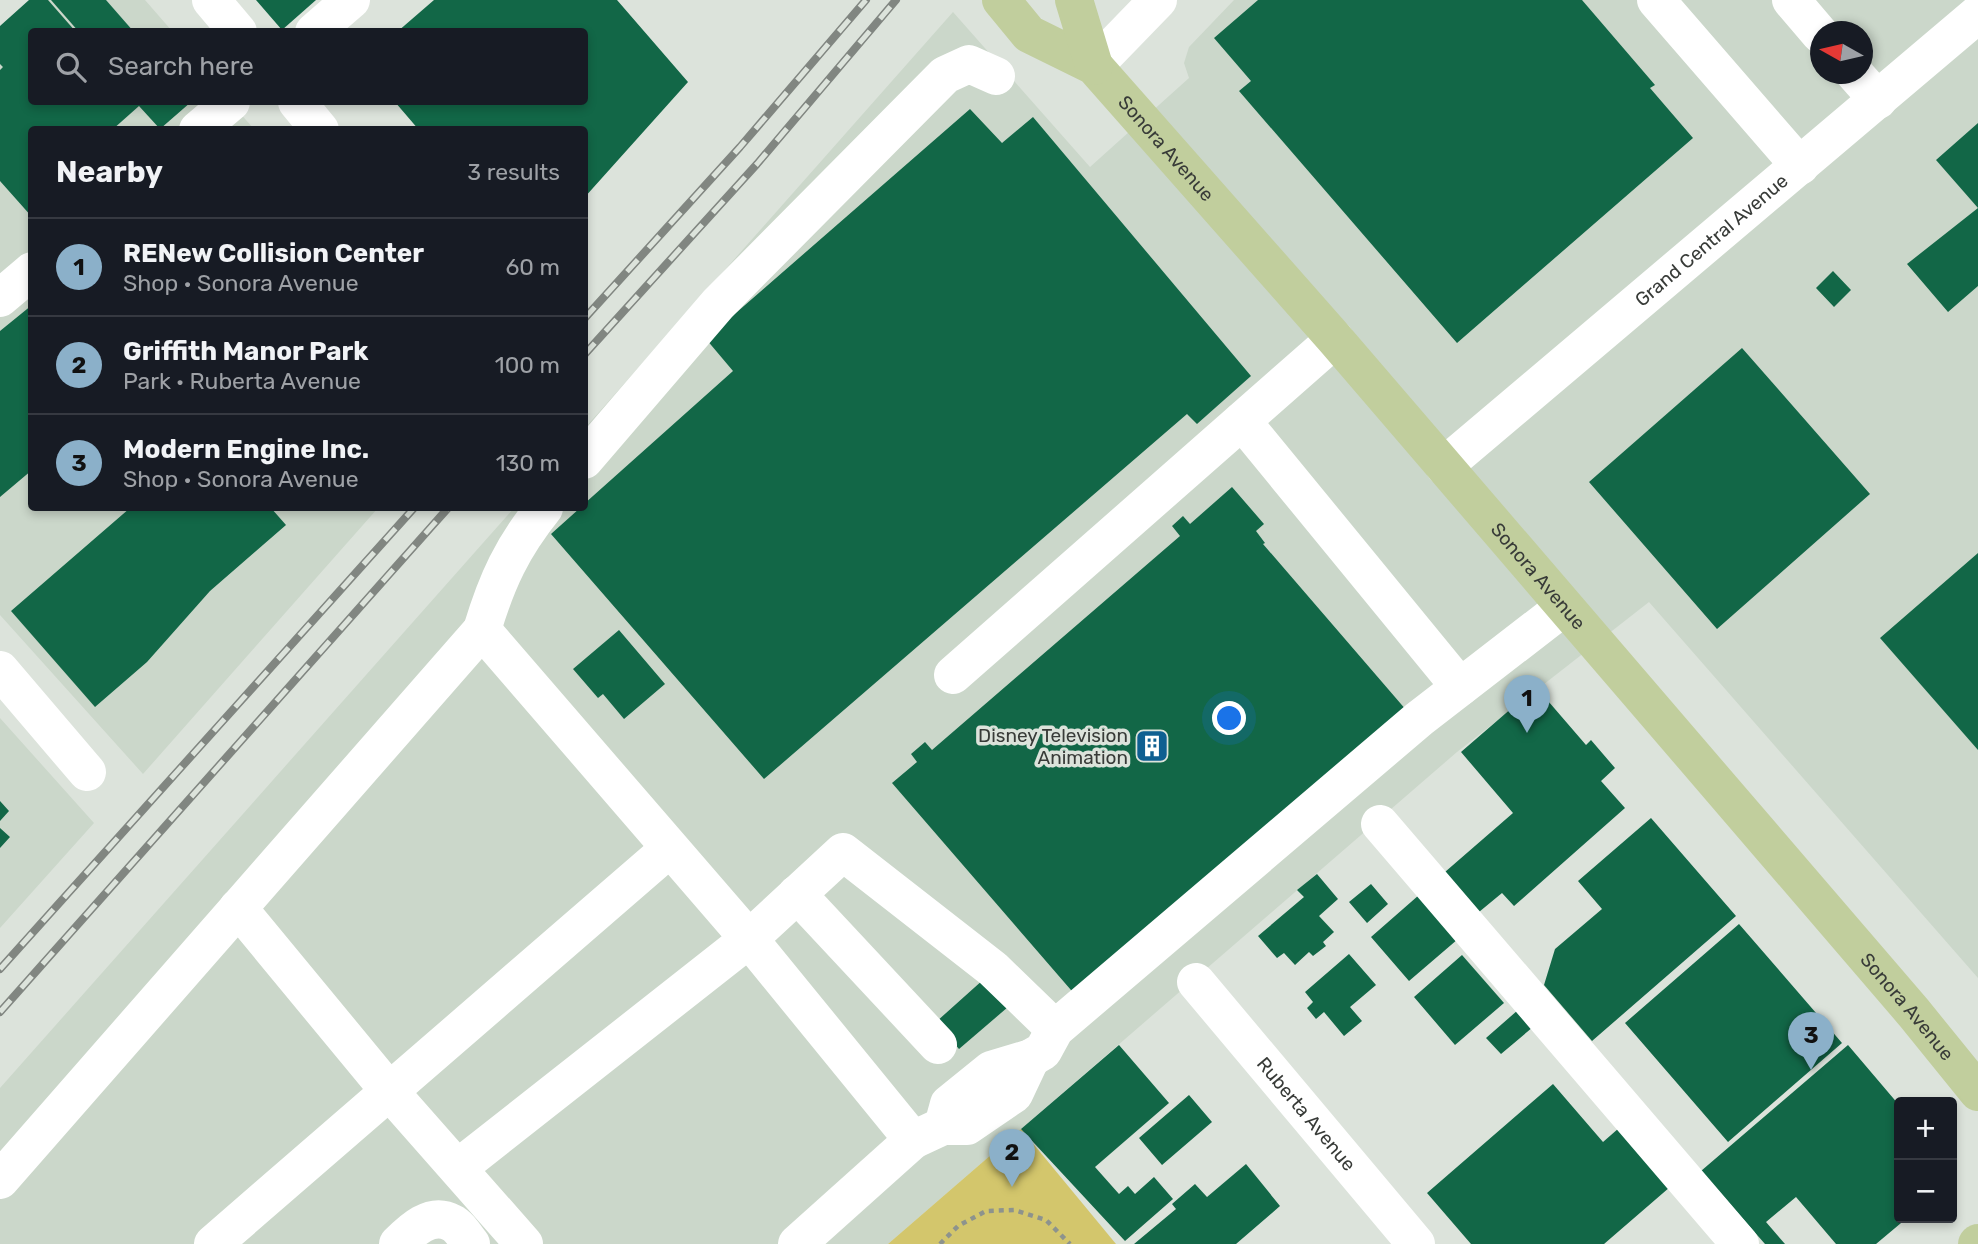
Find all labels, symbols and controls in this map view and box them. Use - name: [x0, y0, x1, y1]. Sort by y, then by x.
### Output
- north arrow: [1810, 21, 1873, 84]
- search box: [28, 28, 588, 105]
- icon: search: [52, 48, 90, 86]
- text: Search here: [108, 51, 254, 82]
- street label: Sonora Avenue: [1114, 90, 1219, 206]
- text: Nearby: [56, 154, 163, 190]
- text: 3 results: [467, 158, 560, 186]
- street label: Grand Central Avenue: [1630, 169, 1792, 311]
- text: RENew Collision Center: [123, 238, 424, 269]
- text: 1: [73, 253, 85, 281]
- text: 60 m: [505, 253, 560, 281]
- text: Shop · Sonora Avenue: [123, 269, 359, 297]
- text: Griffith Manor Park: [123, 336, 369, 367]
- text: 2: [72, 351, 86, 379]
- text: 100 m: [495, 351, 560, 379]
- text: Park · Ruberta Avenue: [123, 367, 361, 395]
- text: Modern Engine Inc.: [123, 434, 369, 465]
- text: 3: [71, 449, 87, 477]
- text: 130 m: [496, 449, 560, 477]
- text: Shop · Sonora Avenue: [123, 465, 359, 493]
- street label: Sonora Avenue: [1486, 518, 1591, 634]
- pin: 1: [1504, 675, 1550, 733]
- your location: [1212, 701, 1246, 735]
- place label: Disney Television Animation: [978, 724, 1128, 769]
- building icon: Disney Television Animation: [1133, 727, 1171, 765]
- street label: Sonora Avenue: [1856, 948, 1959, 1065]
- pin: 3: [1788, 1012, 1834, 1070]
- street label: Ruberta Avenue: [1252, 1052, 1361, 1175]
- map controls: [1894, 1097, 1957, 1223]
- button: +: [1894, 1097, 1957, 1160]
- pin: 2: [989, 1129, 1035, 1187]
- button: −: [1894, 1160, 1957, 1223]

